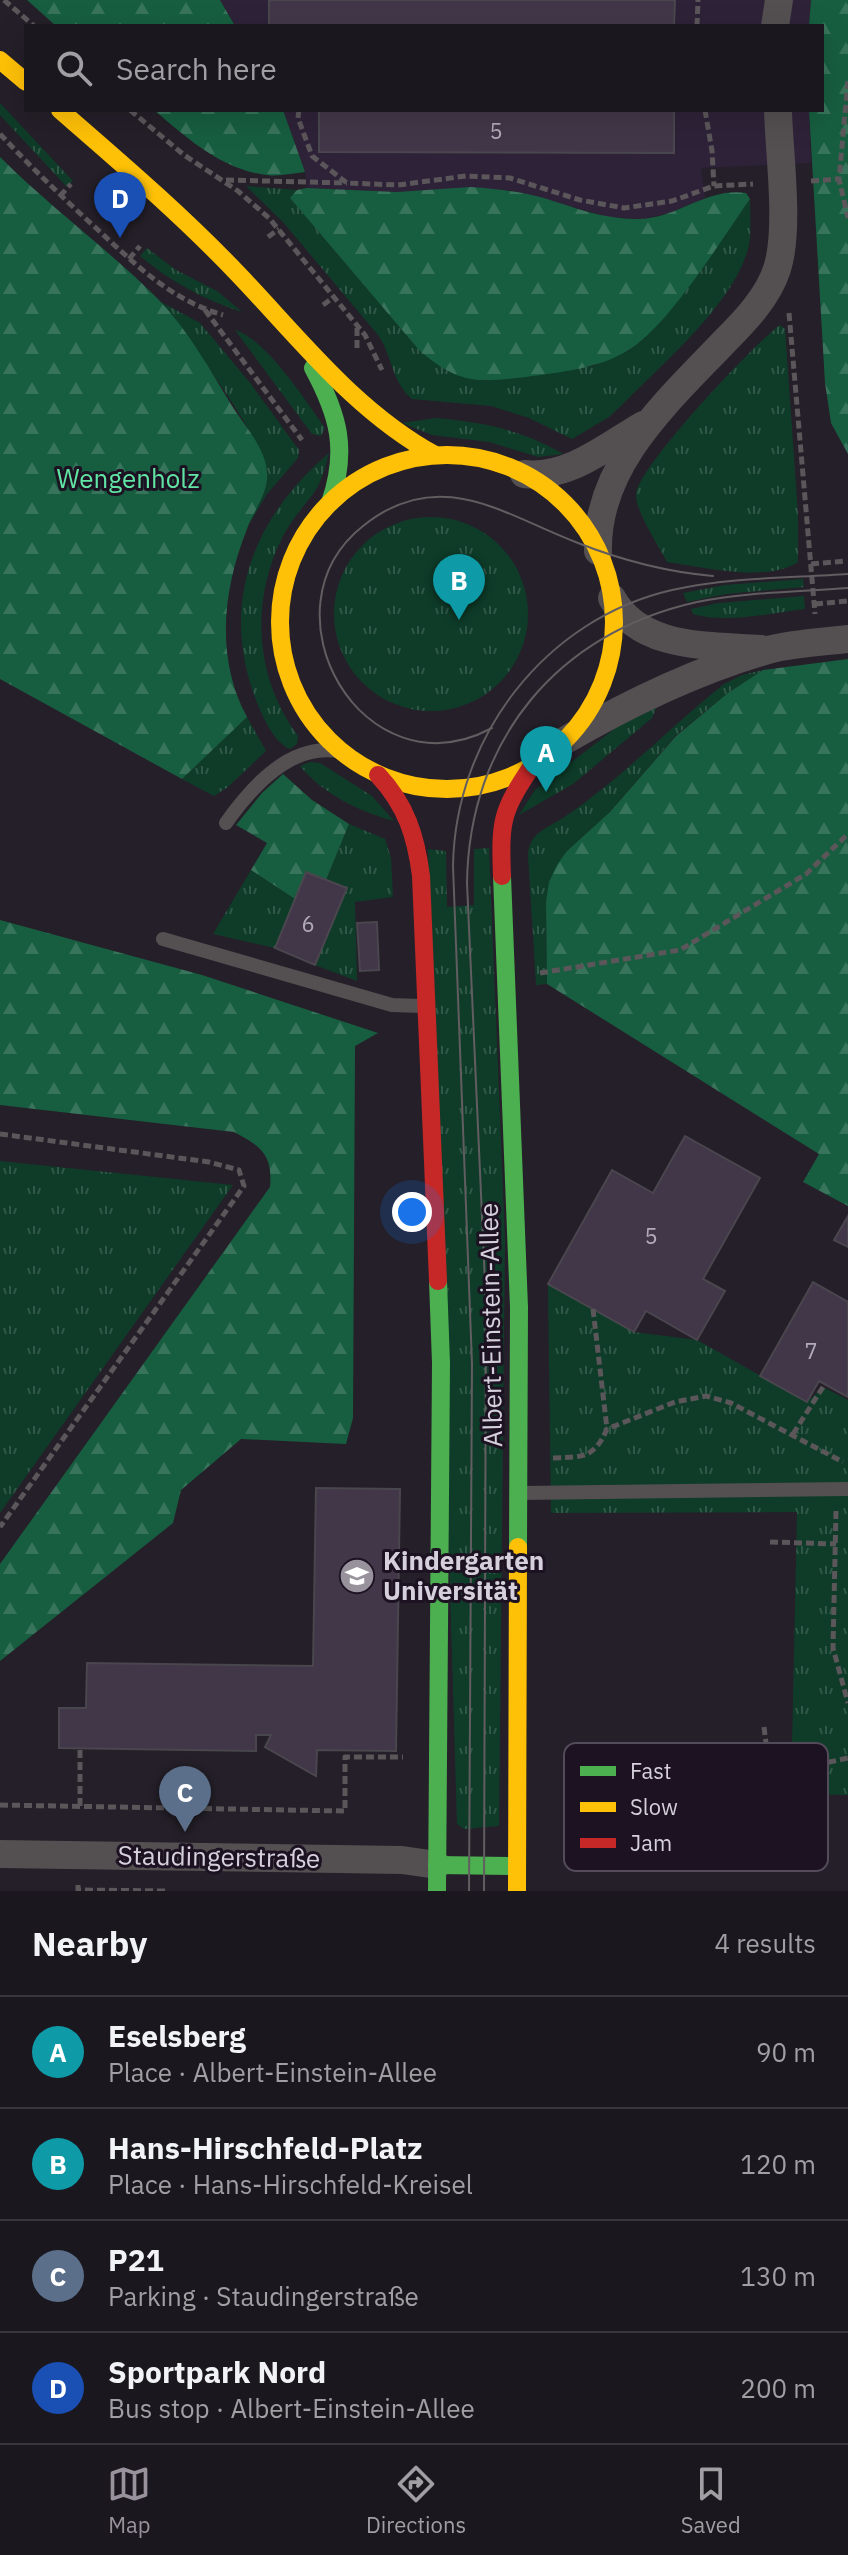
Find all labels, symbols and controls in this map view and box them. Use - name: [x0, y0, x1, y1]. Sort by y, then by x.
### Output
- search box: [24, 24, 824, 112]
- icon: search: [52, 46, 96, 90]
- text: Search here: [116, 49, 277, 88]
- house number: 5: [489, 116, 503, 145]
- pin: D: [94, 172, 146, 238]
- park label: Wengenholz: [57, 461, 199, 495]
- pin: B: [433, 554, 485, 620]
- pin: A: [520, 726, 572, 792]
- house number: 6: [301, 909, 315, 938]
- your location: [392, 1192, 432, 1232]
- street label: Albert-Einstein-Allee: [471, 1203, 509, 1447]
- house number: 5: [644, 1221, 658, 1250]
- house number: 7: [804, 1336, 818, 1365]
- place label: Kindergarten Universität: [383, 1543, 544, 1607]
- school or university icon: Kindergarten Universität: [338, 1557, 376, 1595]
- legend: [564, 1743, 828, 1871]
- text: Fast: [630, 1756, 671, 1785]
- pin: C: [159, 1766, 211, 1832]
- text: Slow: [630, 1792, 678, 1821]
- text: Jam: [630, 1828, 672, 1857]
- street label: Staudingerstraße: [118, 1837, 321, 1875]
- text: Nearby: [32, 1921, 147, 1965]
- text: 4 results: [714, 1926, 816, 1960]
- text: Eselsberg: [108, 2016, 246, 2055]
- text: A: [49, 2035, 67, 2069]
- text: 90 m: [756, 2035, 816, 2069]
- text: Place · Albert-Einstein-Allee: [108, 2055, 437, 2089]
- text: Hans-Hirschfeld-Platz: [108, 2128, 423, 2167]
- text: B: [49, 2147, 67, 2181]
- text: 120 m: [740, 2147, 816, 2181]
- text: Place · Hans-Hirschfeld-Kreisel: [108, 2167, 473, 2201]
- text: P21: [108, 2240, 164, 2279]
- text: C: [50, 2259, 66, 2293]
- text: 130 m: [740, 2259, 816, 2293]
- text: Parking · Staudingerstraße: [108, 2279, 419, 2313]
- text: Sportpark Nord: [108, 2352, 326, 2391]
- text: D: [49, 2371, 67, 2405]
- text: 200 m: [740, 2371, 816, 2405]
- text: Bus stop · Albert-Einstein-Allee: [108, 2391, 475, 2425]
- tab: Map: [107, 2462, 151, 2539]
- tab: Directions: [366, 2462, 466, 2539]
- tab: Saved: [681, 2462, 741, 2539]

